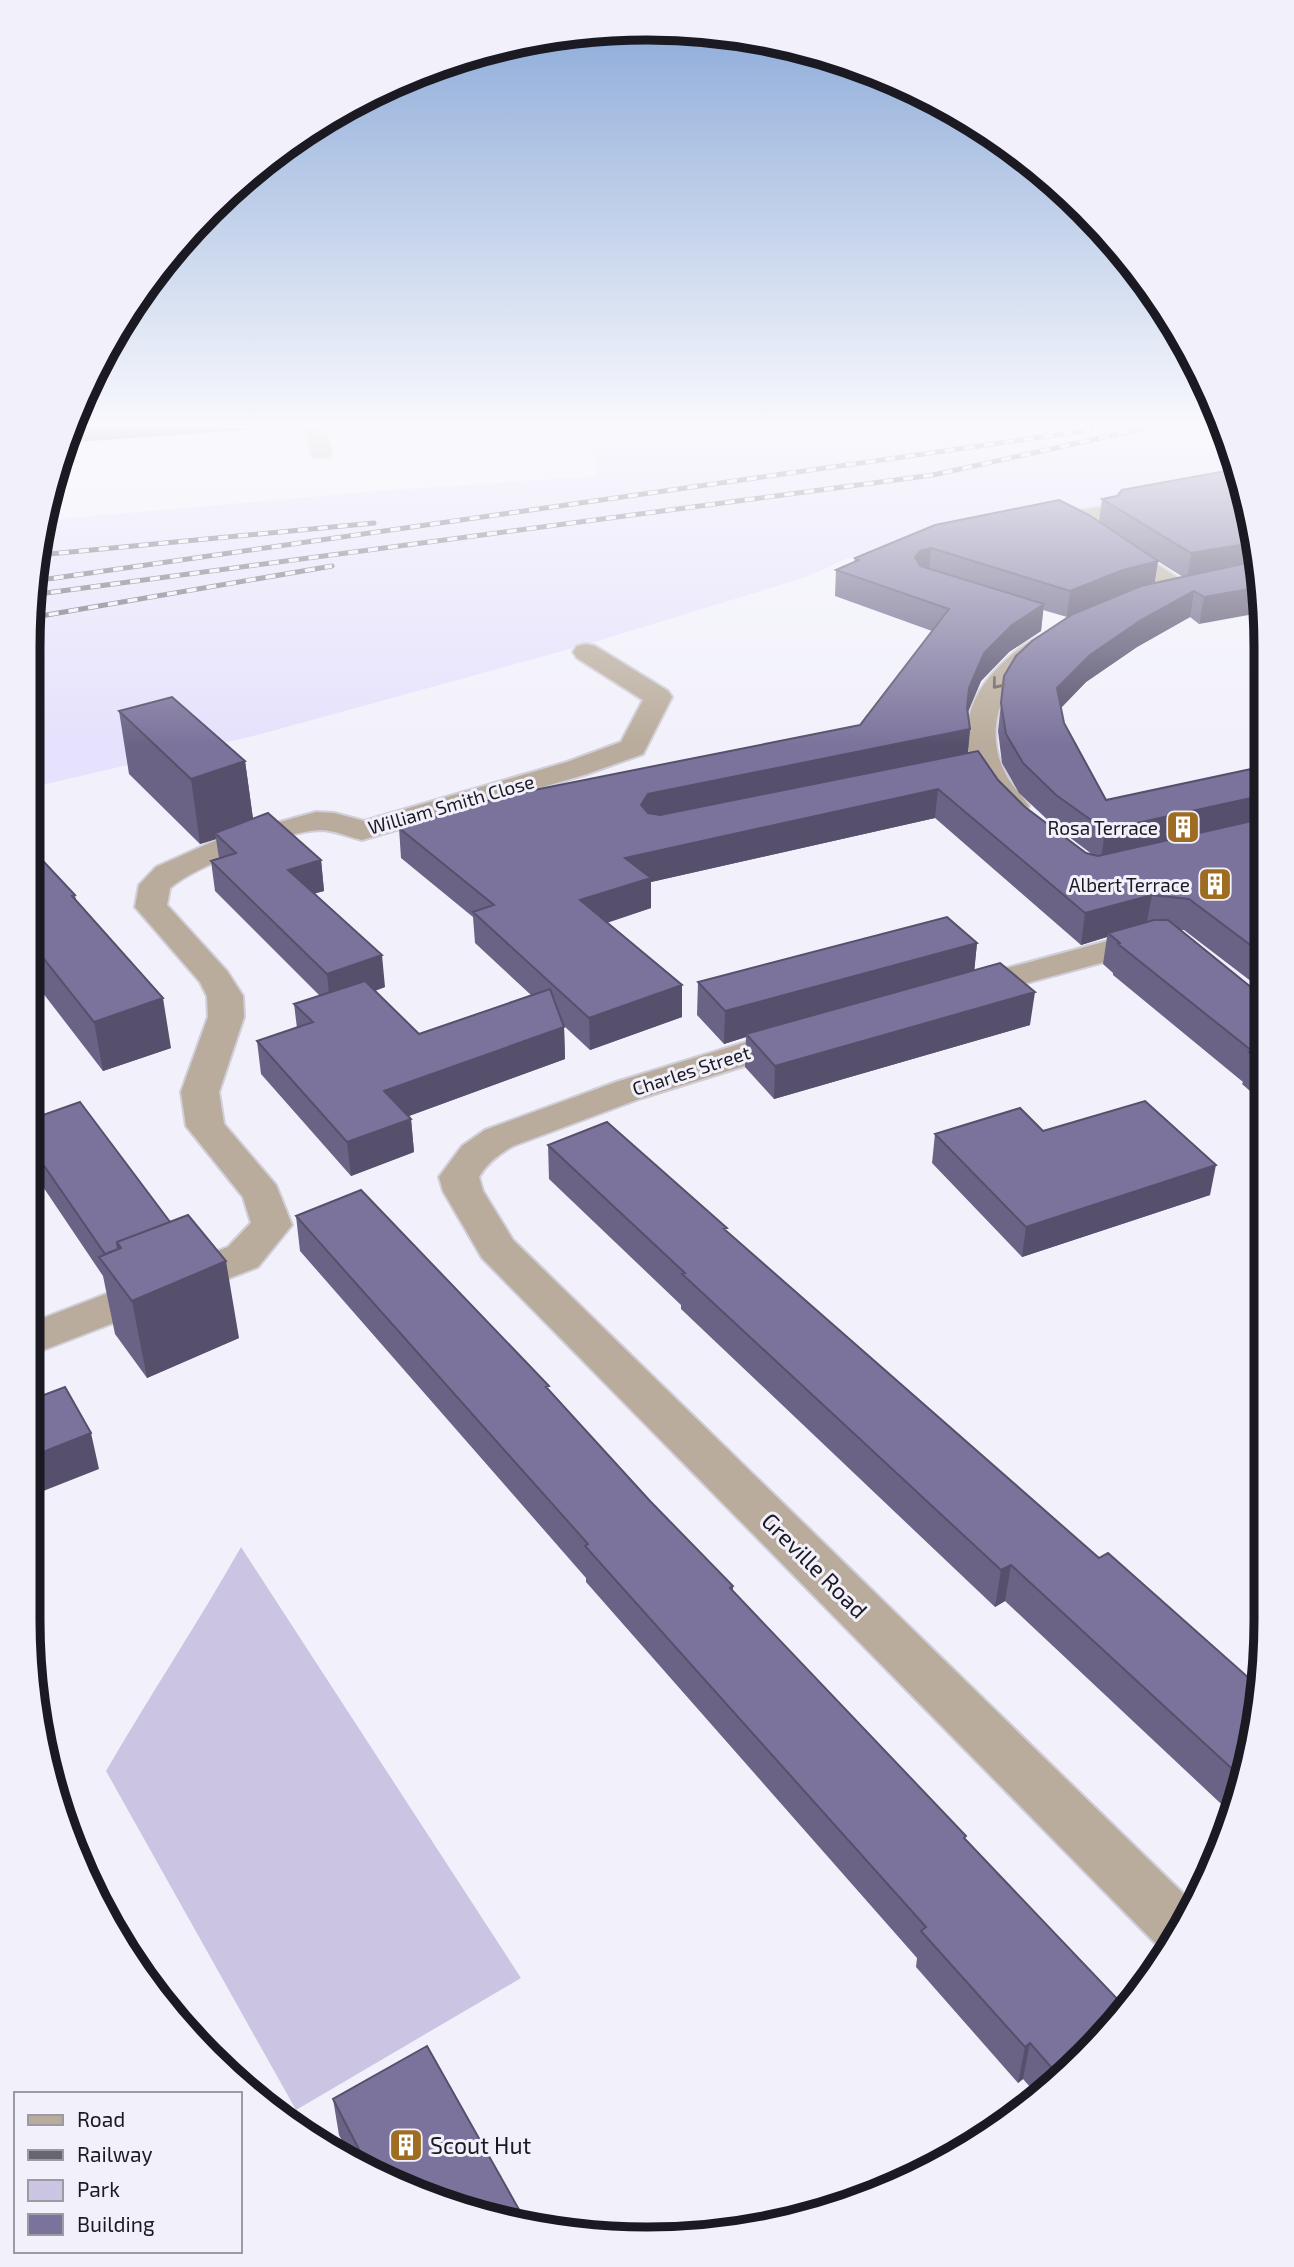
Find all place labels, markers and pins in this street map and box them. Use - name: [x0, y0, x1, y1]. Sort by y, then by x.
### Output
- building icon: Rosa Terrace: [1164, 808, 1202, 846]
- place label: Rosa Terrace: [1048, 816, 1158, 839]
- building icon: Albert Terrace: [1196, 865, 1234, 903]
- place label: Albert Terrace: [1069, 873, 1190, 896]
- building icon: Scout Hut: [387, 2126, 425, 2164]
- place label: Scout Hut: [430, 2131, 532, 2159]

